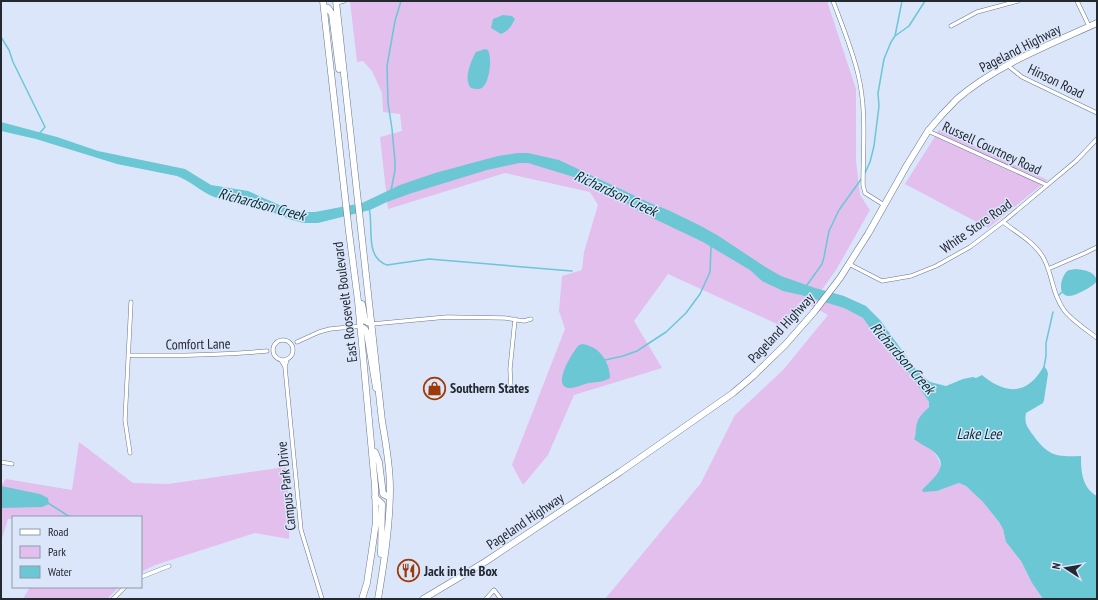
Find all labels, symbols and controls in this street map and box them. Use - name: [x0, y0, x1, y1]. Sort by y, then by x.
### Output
- street label: Pageland Highway: [976, 19, 1065, 76]
- street label: Hinson Road: [1025, 60, 1087, 102]
- street label: Russell Courtney Road: [940, 117, 1044, 179]
- water label: Richardson Creek: [572, 166, 662, 221]
- water label: Richardson Creek: [216, 183, 310, 225]
- street label: White Store Road: [937, 195, 1015, 257]
- street label: East Roosevelt Boulevard: [329, 241, 361, 363]
- street label: Pageland Highway: [744, 289, 819, 367]
- water label: Richardson Creek: [867, 318, 941, 400]
- street label: Comfort Lane: [165, 334, 231, 354]
- shop icon: Southern States: [421, 375, 447, 401]
- place label: Southern States: [450, 379, 529, 397]
- water label: Lake Lee: [957, 424, 1002, 443]
- street label: Campus Park Drive: [272, 440, 300, 532]
- street label: Pageland Highway: [483, 488, 568, 553]
- legend: [12, 516, 142, 588]
- text: Road: [48, 524, 68, 539]
- text: Park: [48, 544, 66, 559]
- north arrow: [1046, 548, 1086, 588]
- restaurant icon: Jack in the Box: [396, 558, 422, 584]
- place label: Jack in the Box: [423, 562, 498, 580]
- text: N: [1049, 562, 1064, 570]
- text: Water: [48, 564, 73, 579]

